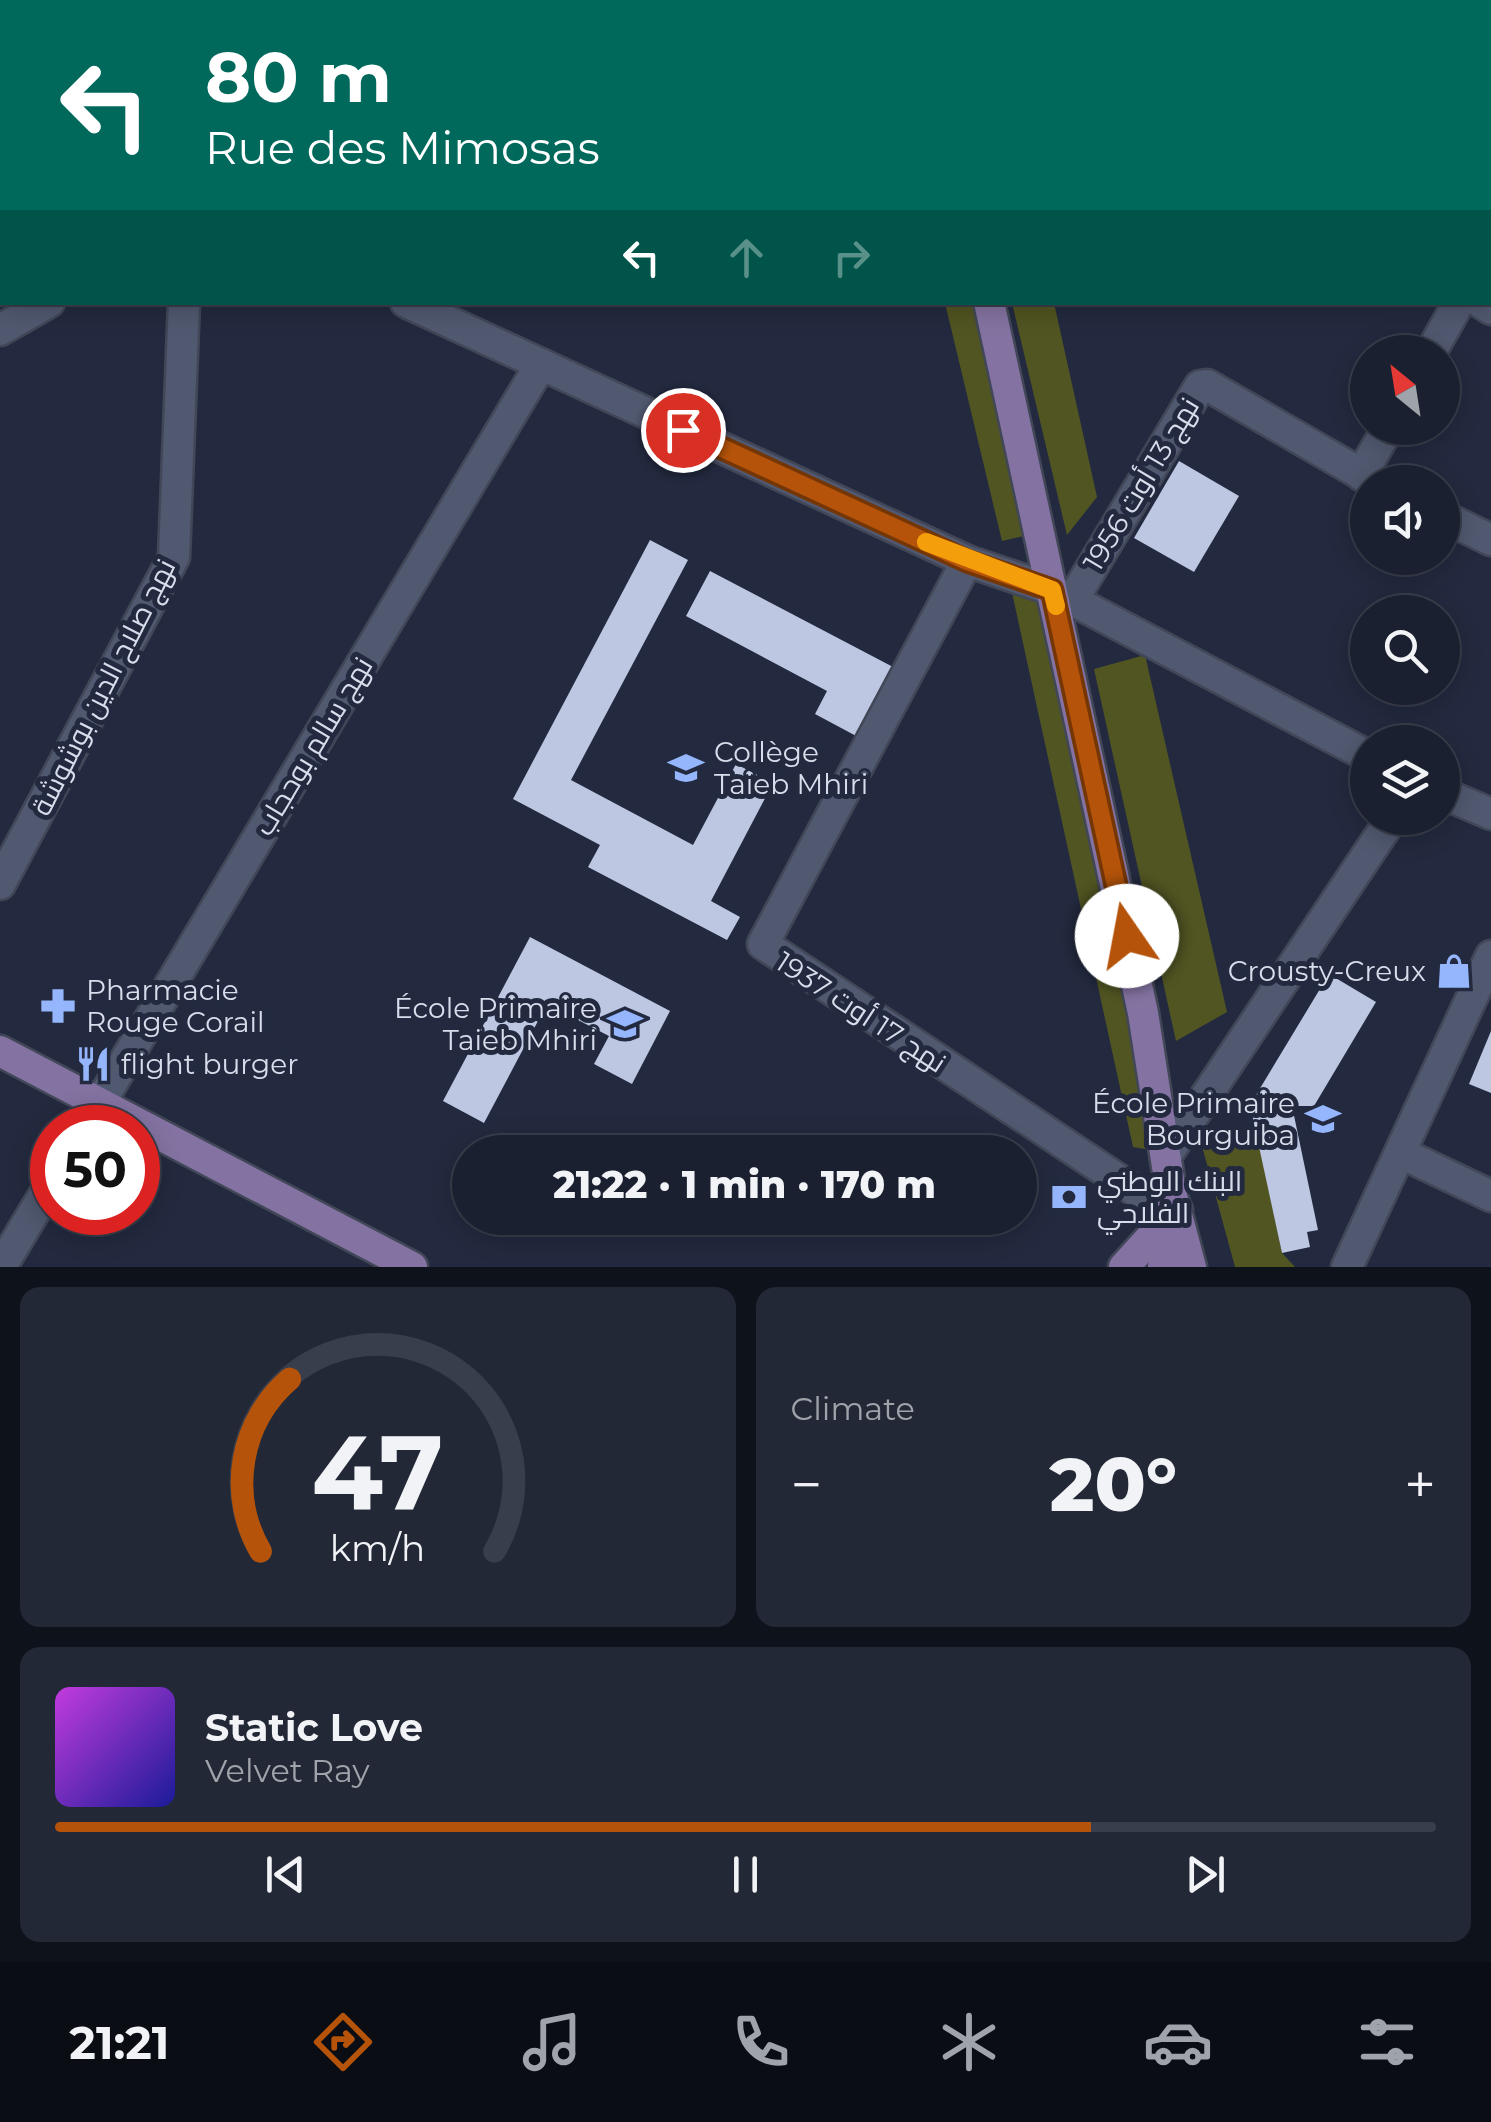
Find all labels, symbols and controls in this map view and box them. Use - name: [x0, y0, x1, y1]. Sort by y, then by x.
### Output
- text: 80 m: [205, 34, 392, 120]
- icon: left: [40, 40, 170, 170]
- text: Rue des Mimosas: [205, 120, 600, 175]
- icon: left: [614, 230, 669, 285]
- icon: ahead: [719, 230, 774, 285]
- icon: right: [824, 230, 879, 285]
- north arrow: [1350, 335, 1460, 445]
- map controls: [1350, 335, 1460, 835]
- pin: [641, 388, 726, 473]
- street label: نهج 13 أوت 1956: [1076, 391, 1208, 578]
- icon: arrive: [656, 403, 711, 458]
- button: sound: [1350, 465, 1460, 575]
- street label: نهج صلاح الدين بوشوشة: [24, 553, 184, 822]
- button: search: [1350, 595, 1460, 705]
- street label: نهج سالم بوحجاب: [246, 651, 382, 843]
- button: layers: [1350, 725, 1460, 835]
- place label: Collège Taieb Mhiri: [714, 735, 868, 801]
- school or university icon: Collège Taieb Mhiri: [667, 749, 705, 787]
- position arrow: [1075, 884, 1179, 988]
- street label: نهج 17 أوت 1937: [769, 944, 952, 1081]
- shop icon: Crousty-Creux: [1435, 952, 1473, 990]
- place label: Crousty-Creux: [1228, 954, 1426, 988]
- place label: Pharmacie Rouge Corail: [86, 973, 265, 1039]
- pharmacy icon: Pharmacie Rouge Corail: [39, 987, 77, 1025]
- place label: École Primaire Taieb Mhiri: [394, 991, 597, 1057]
- school or university icon: École Primaire Taieb Mhiri: [606, 1005, 644, 1043]
- restaurant icon: flight burger: [74, 1045, 112, 1083]
- place label: flight burger: [121, 1047, 298, 1081]
- place label: École Primaire Bourguiba: [1092, 1086, 1295, 1152]
- school or university icon: École Primaire Bourguiba: [1304, 1100, 1342, 1138]
- speed limit sign: 50: [30, 1105, 160, 1235]
- text: 21:22 · 1 min · 170 m: [553, 1161, 936, 1208]
- place label: البنك الوطني الفلاحي: [1097, 1164, 1242, 1235]
- bank icon: البنك الوطني الفلاحي: [1050, 1178, 1088, 1216]
- text: Climate: [791, 1389, 915, 1428]
- text: 47: [312, 1408, 444, 1535]
- text: 20°: [1049, 1438, 1177, 1530]
- text: −: [791, 1451, 822, 1518]
- text: +: [1404, 1451, 1436, 1518]
- text: km/h: [330, 1526, 425, 1570]
- text: Static Love: [205, 1704, 423, 1751]
- text: Velvet Ray: [205, 1751, 370, 1790]
- icon: previous: [258, 1847, 313, 1902]
- icon: pause: [718, 1847, 773, 1902]
- icon: next: [1178, 1847, 1233, 1902]
- icon: directions: [308, 2007, 378, 2077]
- icon: music: [517, 2007, 587, 2077]
- icon: phone: [726, 2007, 796, 2077]
- icon: climate: [934, 2007, 1004, 2077]
- icon: car: [1143, 2007, 1213, 2077]
- icon: filters: [1352, 2007, 1422, 2077]
- text: 21:21: [69, 2015, 170, 2070]

